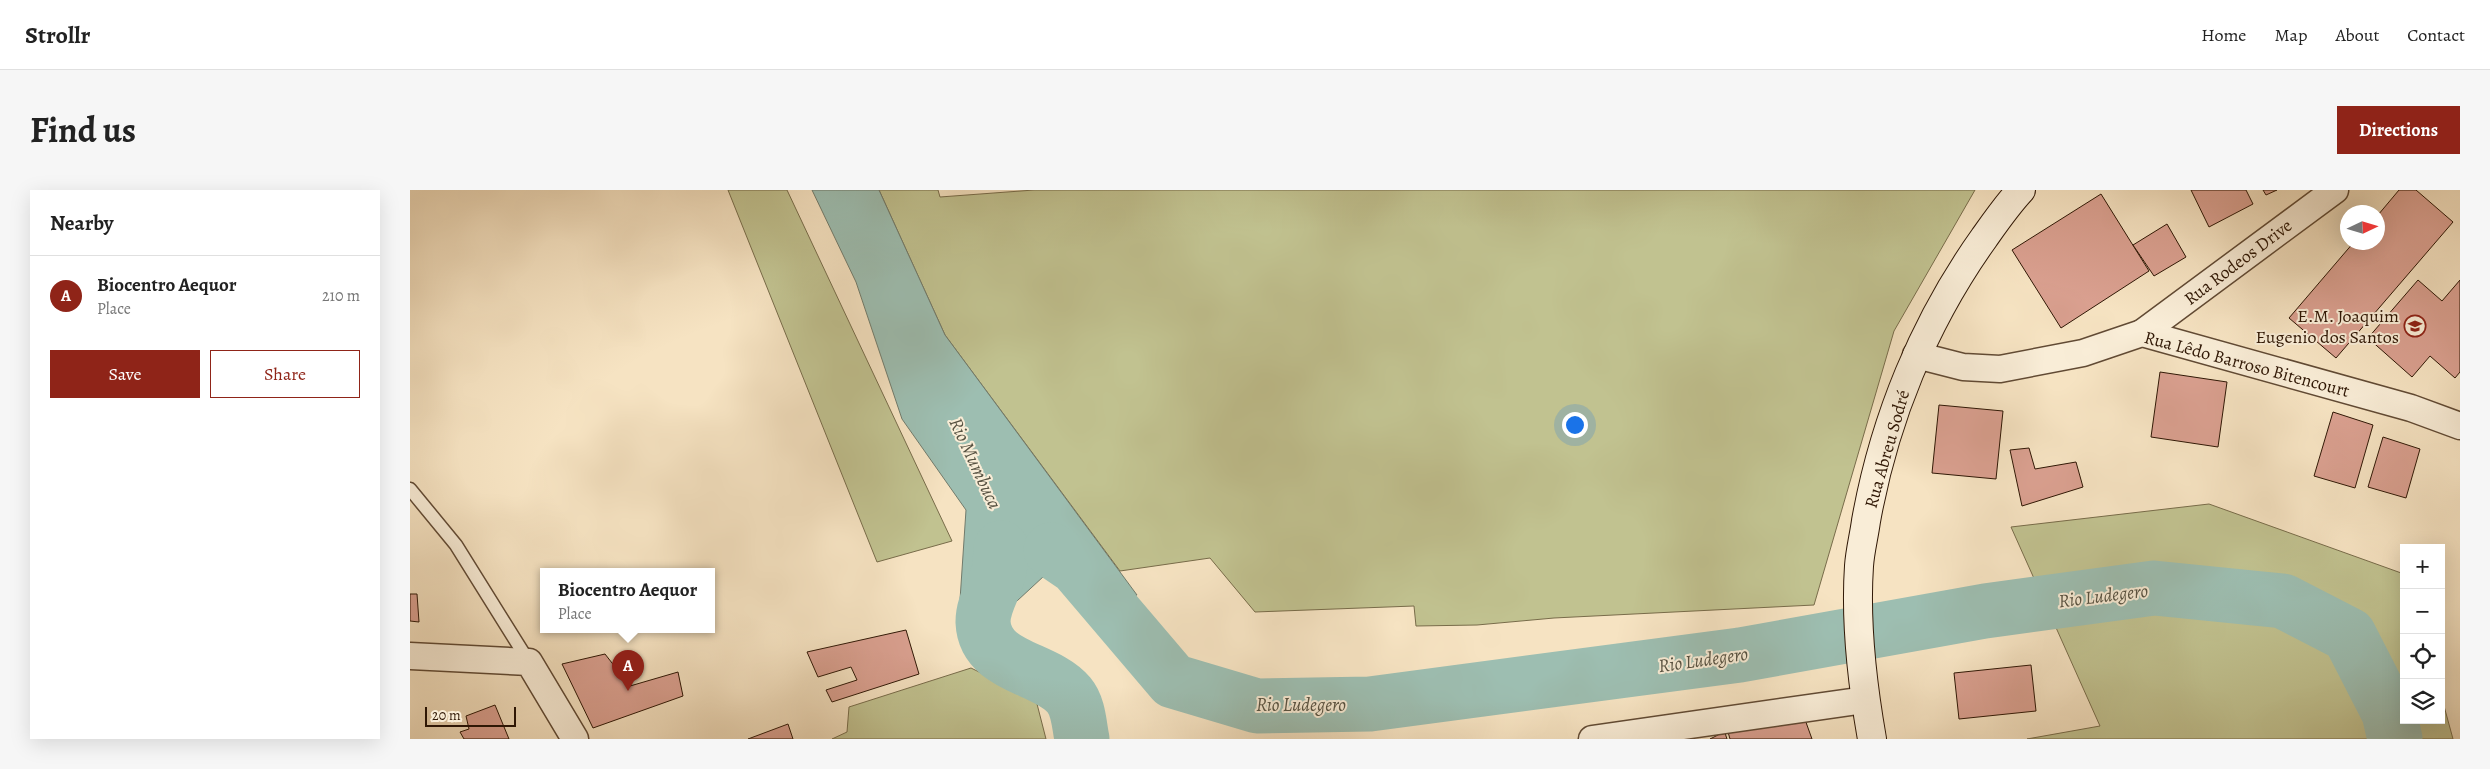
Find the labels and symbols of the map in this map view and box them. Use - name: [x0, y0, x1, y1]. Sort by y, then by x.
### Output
- north arrow: [2340, 205, 2385, 250]
- street label: Rua Rodeos Drive: [2179, 213, 2297, 311]
- place label: E.M. Joaquim Eugenio dos Santos: [2255, 304, 2399, 349]
- school or university icon: E.M. Joaquim Eugenio dos Santos: [2403, 314, 2427, 338]
- street label: Rua Lêdo Barroso Bitencourt: [2142, 325, 2352, 403]
- street label: Rua Abreu Sodré: [1859, 387, 1915, 511]
- your location: [1562, 412, 1588, 438]
- water label: Rio Mumbuca: [943, 413, 1008, 514]
- water label: Rio Ludegero: [2057, 578, 2150, 614]
- water label: Rio Ludegero: [1657, 641, 1750, 679]
- pin: A: [612, 650, 644, 691]
- water label: Rio Ludegero: [1256, 692, 1346, 718]
- scale bar: [425, 704, 516, 727]

